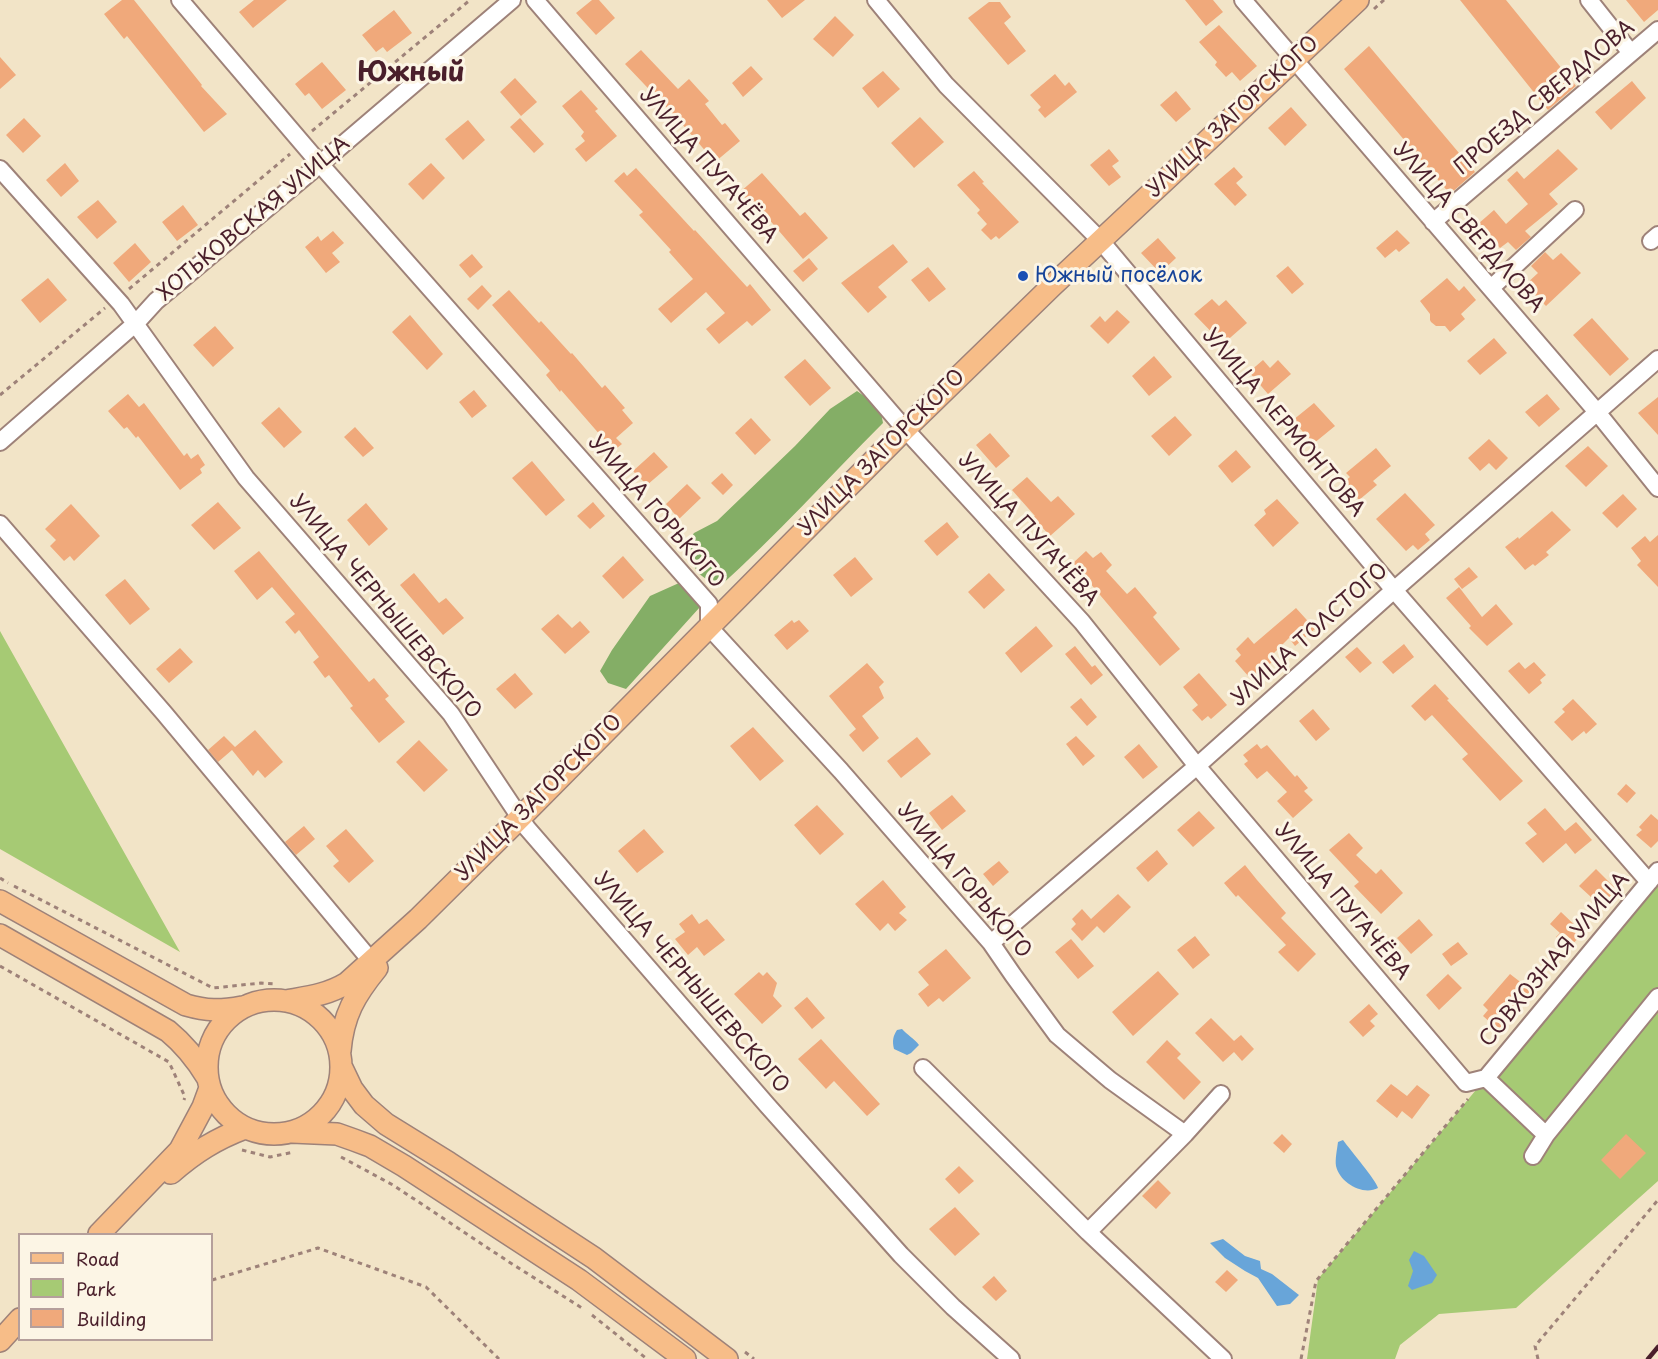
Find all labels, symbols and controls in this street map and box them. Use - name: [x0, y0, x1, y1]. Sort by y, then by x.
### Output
- street label: ПРОЕЗД СВЕРДЛОВА: [1450, 15, 1640, 181]
- street label: УЛИЦА ЗАГОРСКОГО: [1142, 31, 1324, 203]
- district label: Южный: [357, 58, 465, 90]
- street label: УЛИЦА ПУГАЧЁВА: [634, 83, 782, 249]
- street label: ХОТЬКОВСКАЯ УЛИЦА: [153, 131, 355, 307]
- street label: УЛИЦА СВЕРДЛОВА: [1387, 138, 1549, 318]
- place label: Южный посёлок: [1035, 263, 1202, 289]
- marker: Южный посёлок: [1016, 269, 1030, 283]
- street label: УЛИЦА ЛЕРМОНТОВА: [1197, 324, 1369, 522]
- street label: УЛИЦА ЗАГОРСКОГО: [793, 364, 971, 542]
- street label: УЛИЦА ГОРЬКОГО: [583, 430, 729, 594]
- street label: УЛИЦА ПУГАЧЁВА: [953, 448, 1103, 612]
- street label: УЛИЦА ЧЕРНЫШЕВСКОГО: [284, 490, 486, 724]
- street label: УЛИЦА ТОЛСТОГО: [1227, 558, 1393, 712]
- street label: УЛИЦА ЗАГОРСКОГО: [450, 709, 628, 887]
- street label: УЛИЦА ГОРЬКОГО: [892, 798, 1036, 964]
- street label: УЛИЦА ПУГАЧЁВА: [1269, 818, 1415, 986]
- street label: УЛИЦА ЧЕРНЫШЕВСКОГО: [588, 867, 794, 1099]
- street label: СОВХОЗНАЯ УЛИЦА: [1475, 868, 1635, 1052]
- legend: [18, 1233, 213, 1341]
- text: Road: [76, 1245, 120, 1272]
- text: Park: [76, 1275, 116, 1302]
- text: Building: [76, 1305, 146, 1332]

